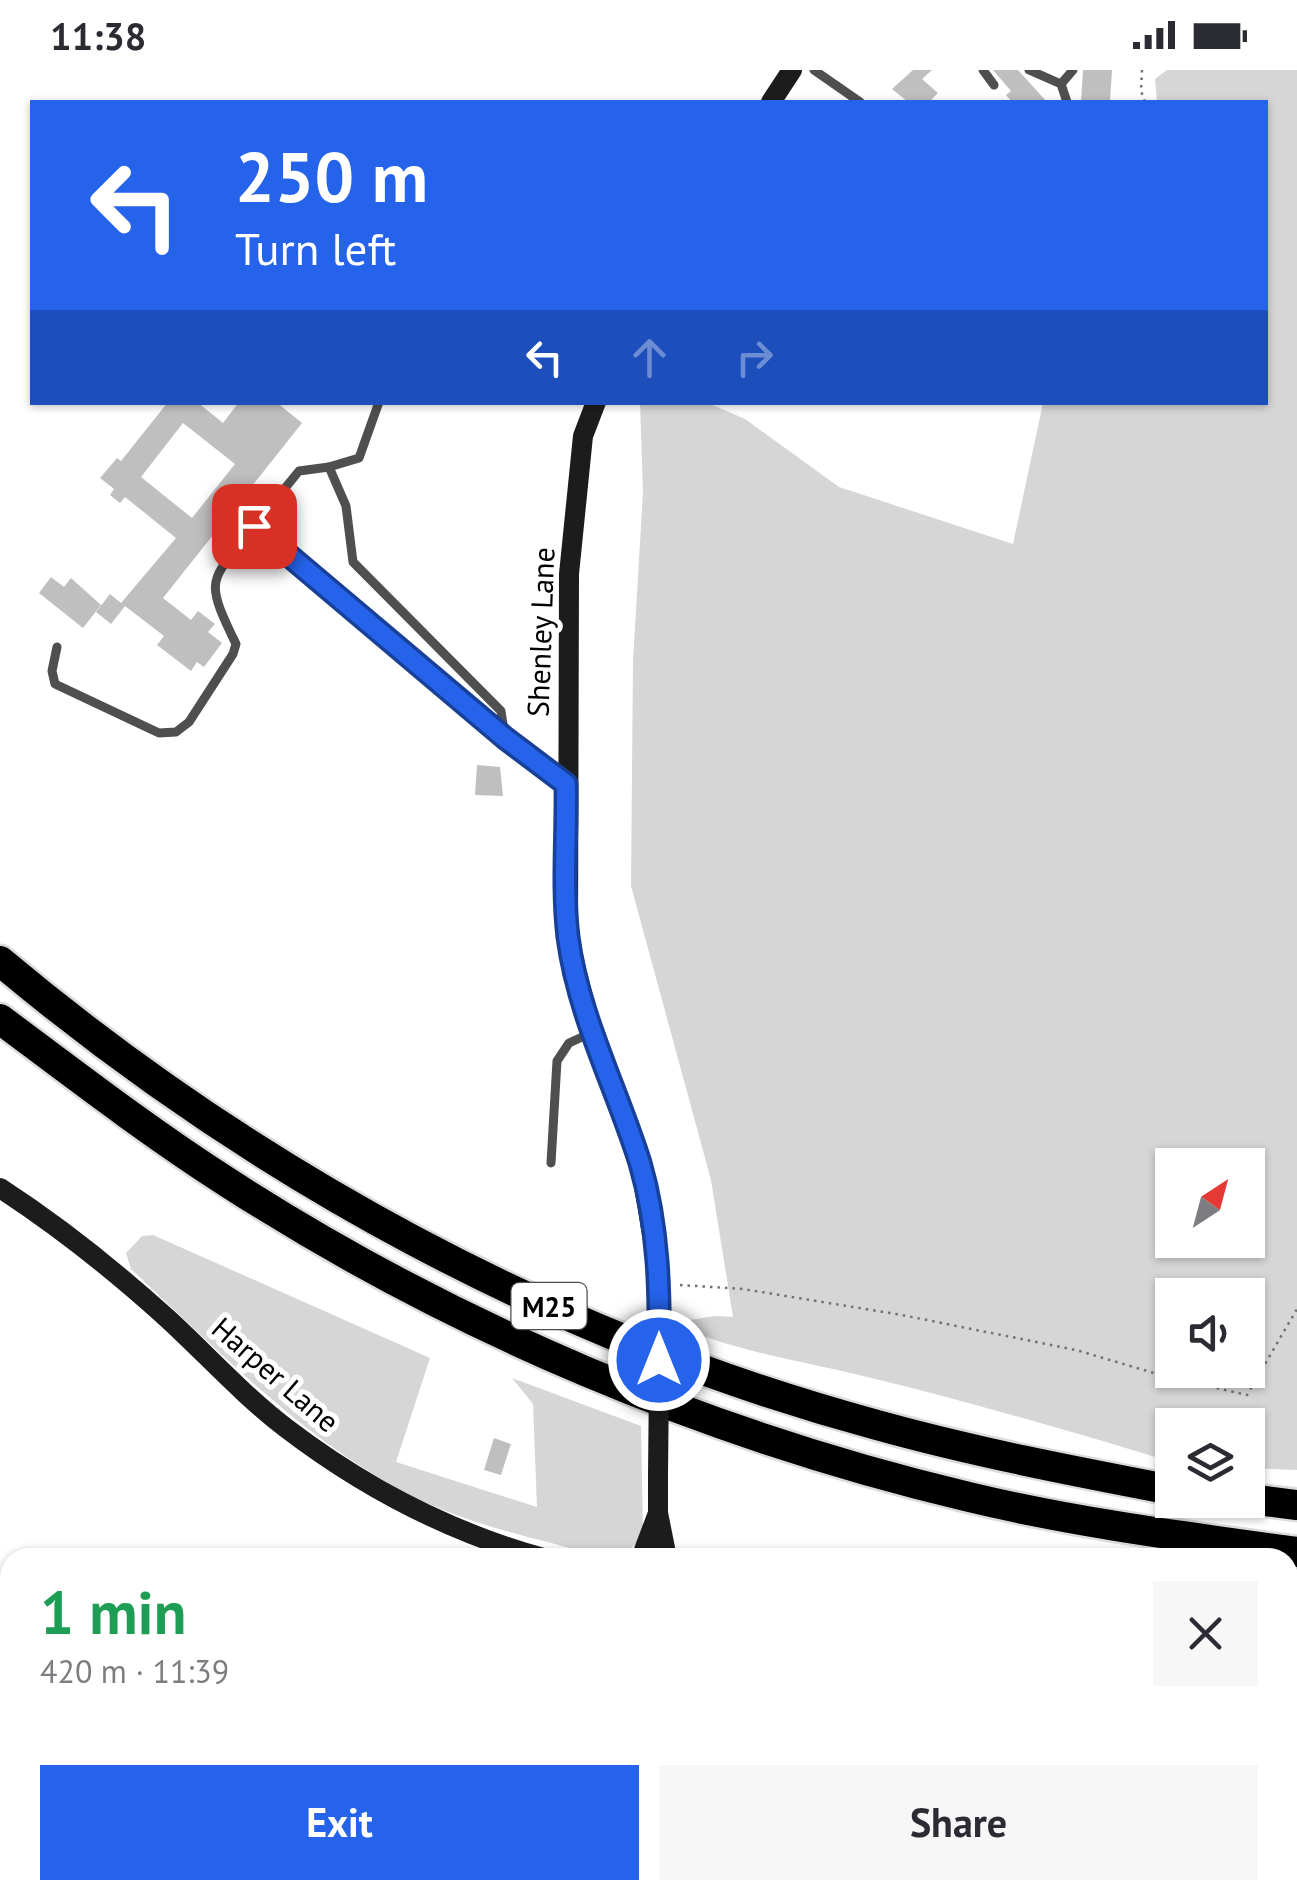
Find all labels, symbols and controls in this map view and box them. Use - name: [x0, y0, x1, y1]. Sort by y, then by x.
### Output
- text: 11:38: [50, 11, 146, 60]
- text: 250 m: [235, 131, 428, 221]
- icon: left: [70, 140, 200, 270]
- text: Turn left: [235, 219, 396, 277]
- icon: left: [517, 330, 572, 385]
- icon: ahead: [622, 330, 677, 385]
- icon: right: [727, 330, 782, 385]
- pin: [212, 484, 297, 569]
- icon: arrive: [227, 499, 282, 554]
- street label: Shenley Lane: [518, 547, 562, 717]
- north arrow: [1155, 1148, 1265, 1258]
- map controls: [1155, 1148, 1265, 1518]
- button: sound: [1155, 1278, 1265, 1388]
- road number: M25: [512, 1283, 586, 1329]
- street label: Harper Lane: [204, 1308, 348, 1440]
- position arrow: [607, 1308, 711, 1412]
- button: layers: [1155, 1408, 1265, 1518]
- text: 1 min: [40, 1573, 186, 1651]
- button: close: [1153, 1581, 1258, 1686]
- text: 420 m · 11:39: [40, 1650, 229, 1692]
- button: Exit: [40, 1765, 639, 1880]
- button: Share: [659, 1765, 1258, 1880]

